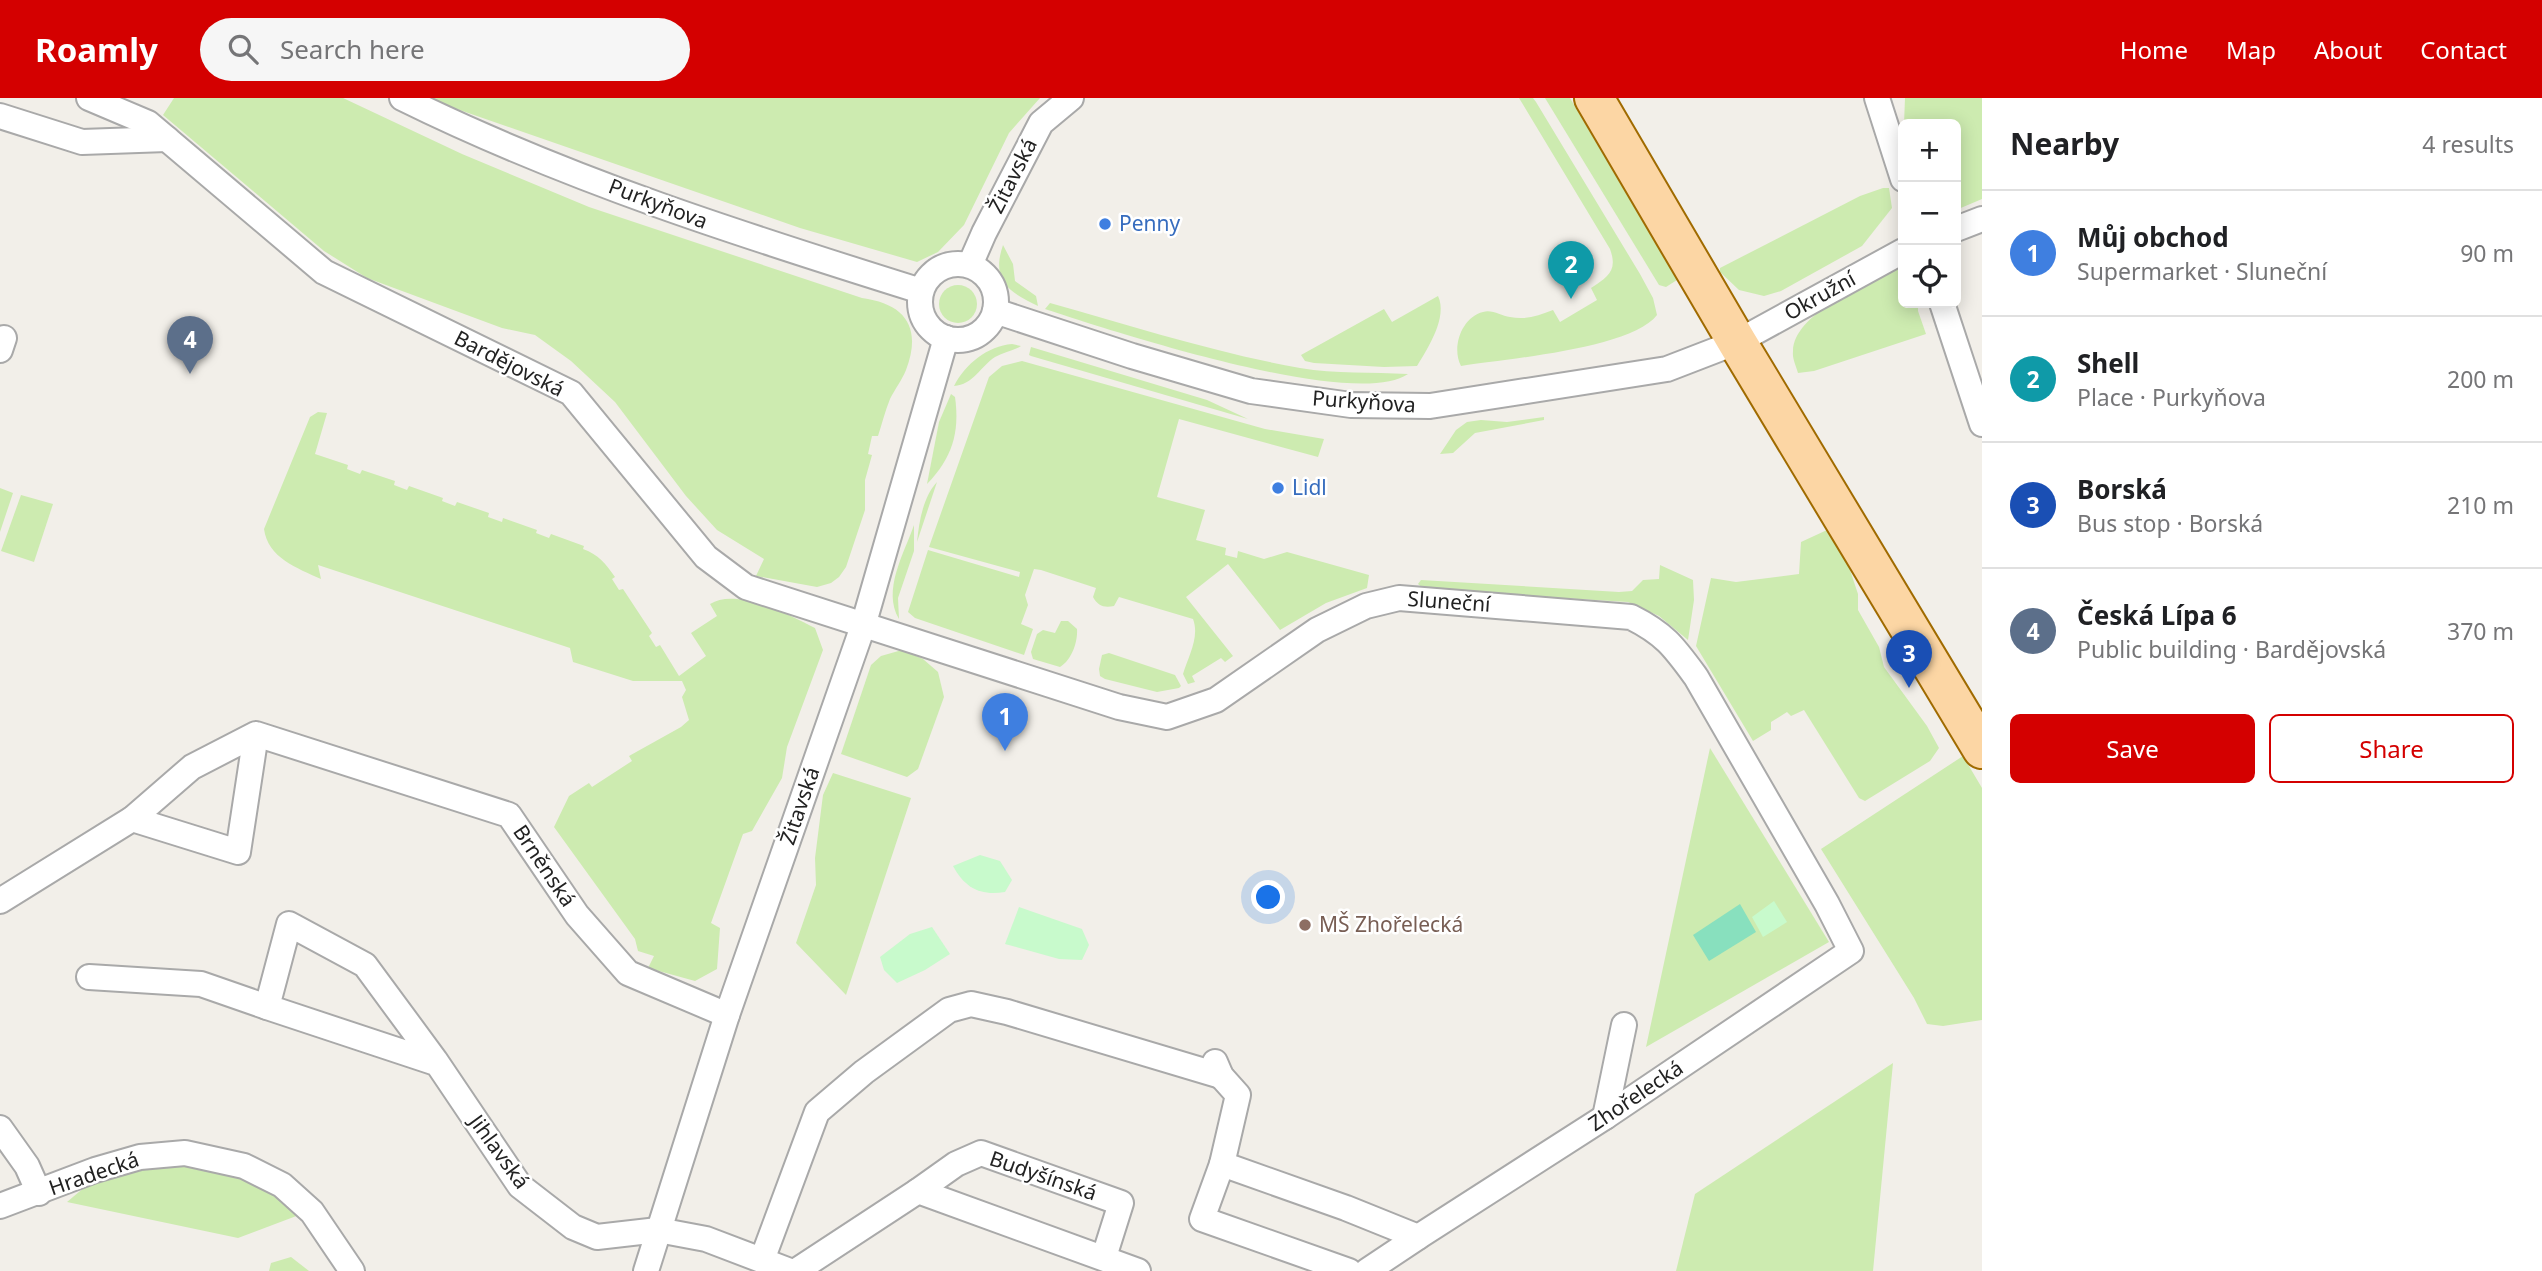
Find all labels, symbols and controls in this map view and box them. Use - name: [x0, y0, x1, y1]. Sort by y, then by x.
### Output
- search box: [200, 18, 690, 81]
- text: Roamly: [35, 27, 158, 72]
- icon: search: [224, 30, 262, 68]
- text: Search here: [280, 31, 425, 67]
- text: Home: [2120, 33, 2188, 66]
- text: Map: [2226, 33, 2276, 66]
- text: About: [2314, 33, 2382, 66]
- text: Contact: [2420, 33, 2507, 66]
- map controls: [1898, 119, 1961, 308]
- button: +: [1898, 119, 1961, 182]
- text: Nearby: [2010, 123, 2119, 164]
- text: 4 results: [2422, 128, 2514, 160]
- street label: Žitavská: [981, 133, 1043, 218]
- street label: Purkyňova: [605, 171, 712, 235]
- button: −: [1898, 182, 1961, 245]
- place label: Penny: [1119, 209, 1181, 237]
- marker: Penny: [1097, 216, 1113, 232]
- text: Můj obchod: [2077, 219, 2229, 255]
- text: 1: [2026, 237, 2040, 269]
- text: 90 m: [2460, 237, 2514, 269]
- pin: 2: [1548, 241, 1594, 299]
- button: locate: [1898, 245, 1961, 308]
- text: Supermarket · Sluneční: [2077, 255, 2327, 287]
- street label: Okružní: [1779, 264, 1861, 326]
- pin: 4: [167, 316, 213, 374]
- street label: Bardějovská: [450, 323, 569, 403]
- text: Shell: [2077, 345, 2139, 381]
- text: 2: [2026, 363, 2040, 395]
- text: 200 m: [2447, 363, 2514, 395]
- text: Place · Purkyňova: [2077, 381, 2266, 413]
- street label: Purkyňova: [1311, 383, 1417, 419]
- text: Borská: [2077, 471, 2167, 507]
- place label: Lidl: [1292, 473, 1327, 501]
- marker: Lidl: [1270, 480, 1286, 496]
- text: 3: [2026, 489, 2040, 521]
- text: 210 m: [2447, 489, 2514, 521]
- text: Bus stop · Borská: [2077, 507, 2263, 539]
- street label: Sluneční: [1407, 584, 1492, 618]
- text: Česká Lípa 6: [2077, 597, 2237, 633]
- text: 4: [2026, 615, 2040, 647]
- text: 370 m: [2447, 615, 2514, 647]
- pin: 3: [1886, 630, 1932, 688]
- text: Public building · Bardějovská: [2077, 633, 2386, 665]
- pin: 1: [982, 693, 1028, 751]
- button: Save: [2010, 714, 2255, 783]
- button: Share: [2269, 714, 2514, 783]
- street label: Žitavská: [773, 763, 825, 848]
- street label: Brněnská: [507, 819, 582, 912]
- your location: [1251, 880, 1285, 914]
- place label: MŠ Zhořelecká: [1319, 910, 1463, 938]
- marker: MŠ Zhořelecká: [1297, 917, 1313, 933]
- street label: Zhořelecká: [1583, 1053, 1688, 1137]
- street label: Jihlavská: [462, 1107, 536, 1194]
- street label: Budyšínská: [986, 1144, 1101, 1206]
- street label: Hradecká: [45, 1145, 142, 1202]

